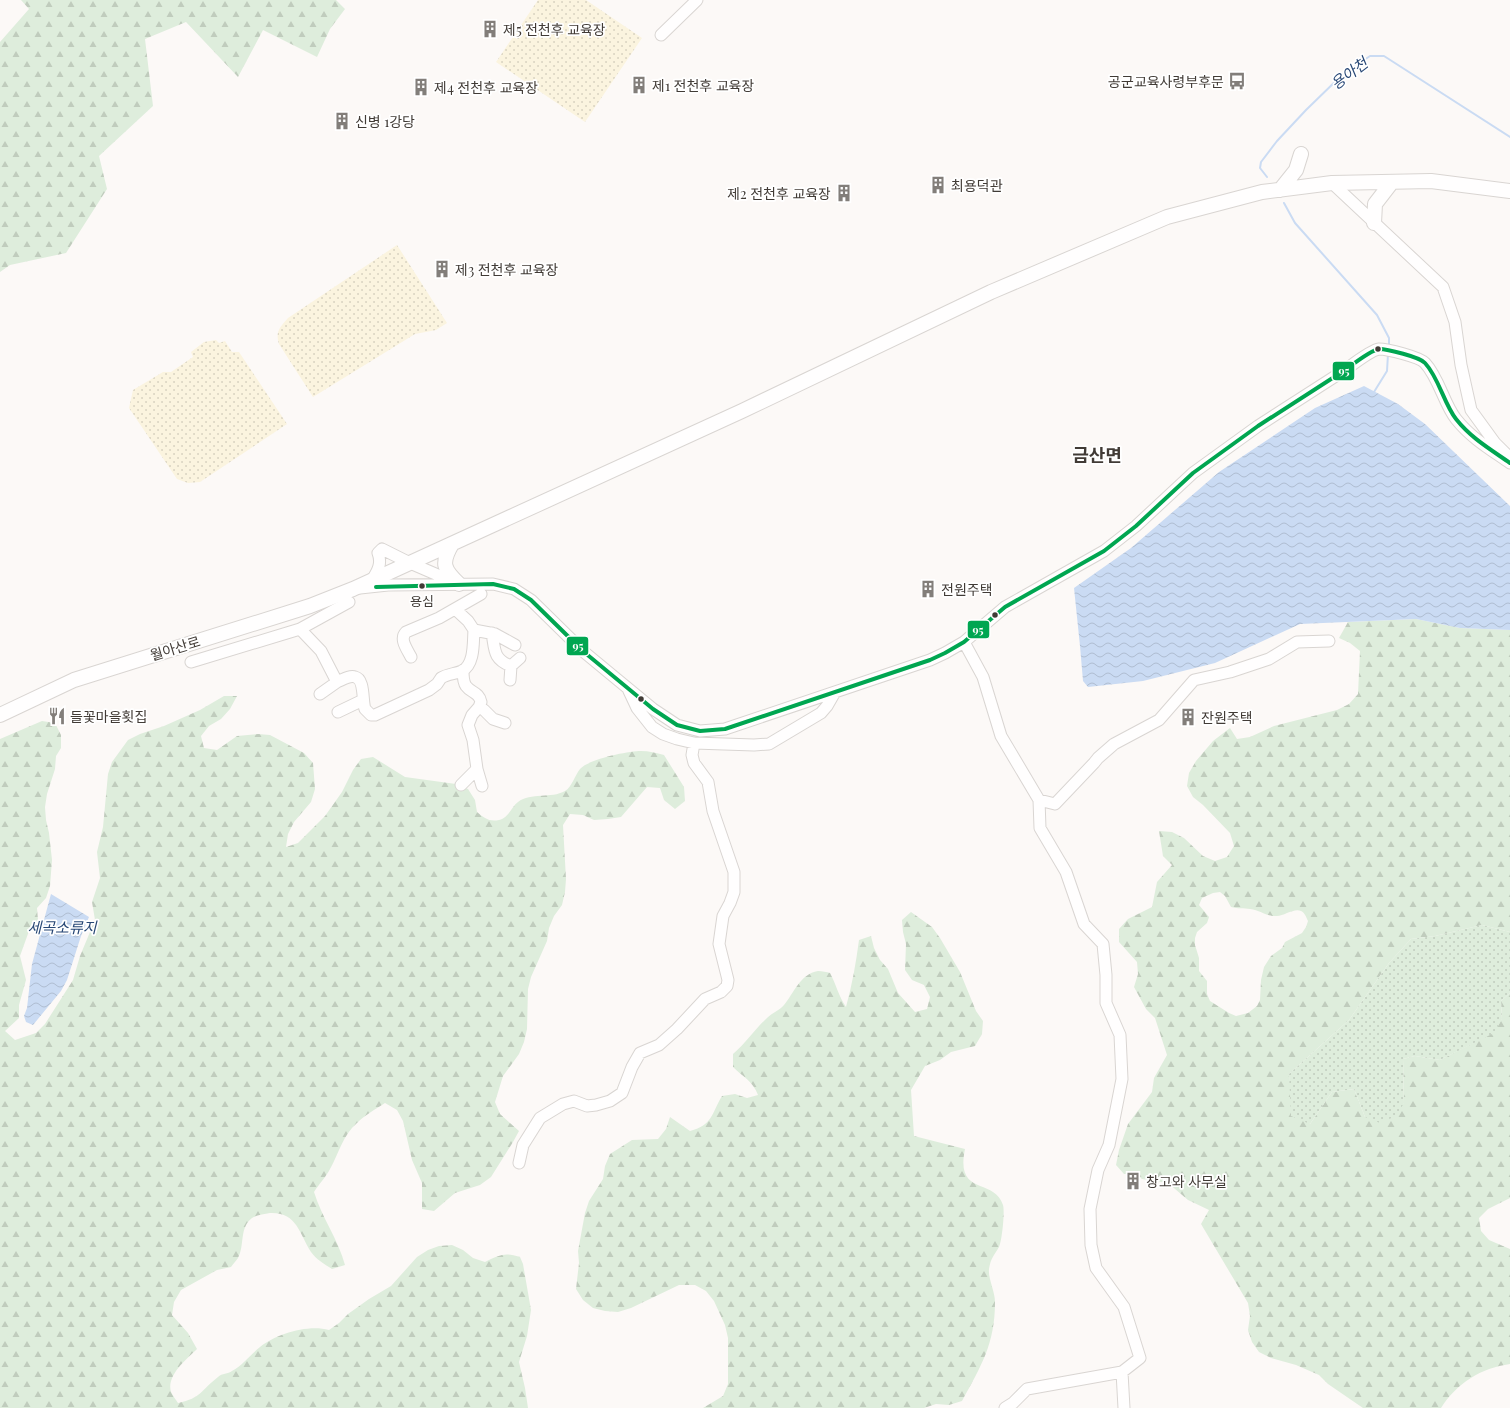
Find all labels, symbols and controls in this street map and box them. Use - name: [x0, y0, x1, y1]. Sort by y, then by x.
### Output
- building icon: 제5 전천후 교육장: [480, 19, 500, 39]
- place label: 제5 전천후 교육장: [503, 20, 606, 39]
- water label: 용아천: [1326, 51, 1373, 93]
- bus stop icon: 공군교육사령부후문: [1227, 71, 1247, 91]
- place label: 공군교육사령부후문: [1108, 72, 1224, 91]
- building icon: 제1 전천후 교육장: [629, 75, 649, 95]
- place label: 제1 전천후 교육장: [652, 76, 754, 95]
- building icon: 제4 전천후 교육장: [411, 77, 431, 97]
- place label: 제4 전천후 교육장: [434, 78, 538, 97]
- building icon: 신병 1강당: [332, 111, 352, 131]
- place label: 신병 1강당: [355, 112, 415, 131]
- building icon: 최용덕관: [928, 175, 948, 195]
- place label: 최용덕관: [951, 176, 1003, 195]
- building icon: 제2 전천후 교육장: [834, 183, 854, 203]
- place label: 제2 전천후 교육장: [727, 184, 831, 203]
- building icon: 제3 전천후 교육장: [432, 259, 452, 279]
- place label: 제3 전천후 교육장: [455, 260, 559, 279]
- unlabelled marker: [1373, 344, 1383, 354]
- line badge: 95: [1332, 361, 1355, 381]
- text: 95: [1338, 363, 1350, 378]
- district label: 금산면: [1072, 443, 1122, 467]
- building icon: 전원주택: [918, 579, 938, 599]
- place label: 전원주택: [941, 580, 993, 599]
- marker: 용심: [417, 581, 427, 591]
- place label: 용심: [410, 592, 434, 609]
- unlabelled marker: [990, 610, 1000, 620]
- line badge: 95: [967, 620, 990, 639]
- text: 95: [972, 622, 984, 637]
- street label: 월아산로: [148, 631, 203, 665]
- line badge: 95: [566, 636, 589, 656]
- text: 95: [572, 638, 584, 653]
- unlabelled marker: [636, 694, 646, 704]
- restaurant icon: 들꽃마을횟집: [47, 706, 67, 726]
- place label: 들꽃마을횟집: [70, 707, 147, 726]
- building icon: 잔원주택: [1178, 707, 1198, 727]
- place label: 잔원주택: [1201, 708, 1253, 727]
- water label: 세곡소류지: [27, 917, 98, 937]
- building icon: 창고와 사무실: [1123, 1171, 1143, 1191]
- place label: 창고와 사무실: [1146, 1172, 1227, 1191]

